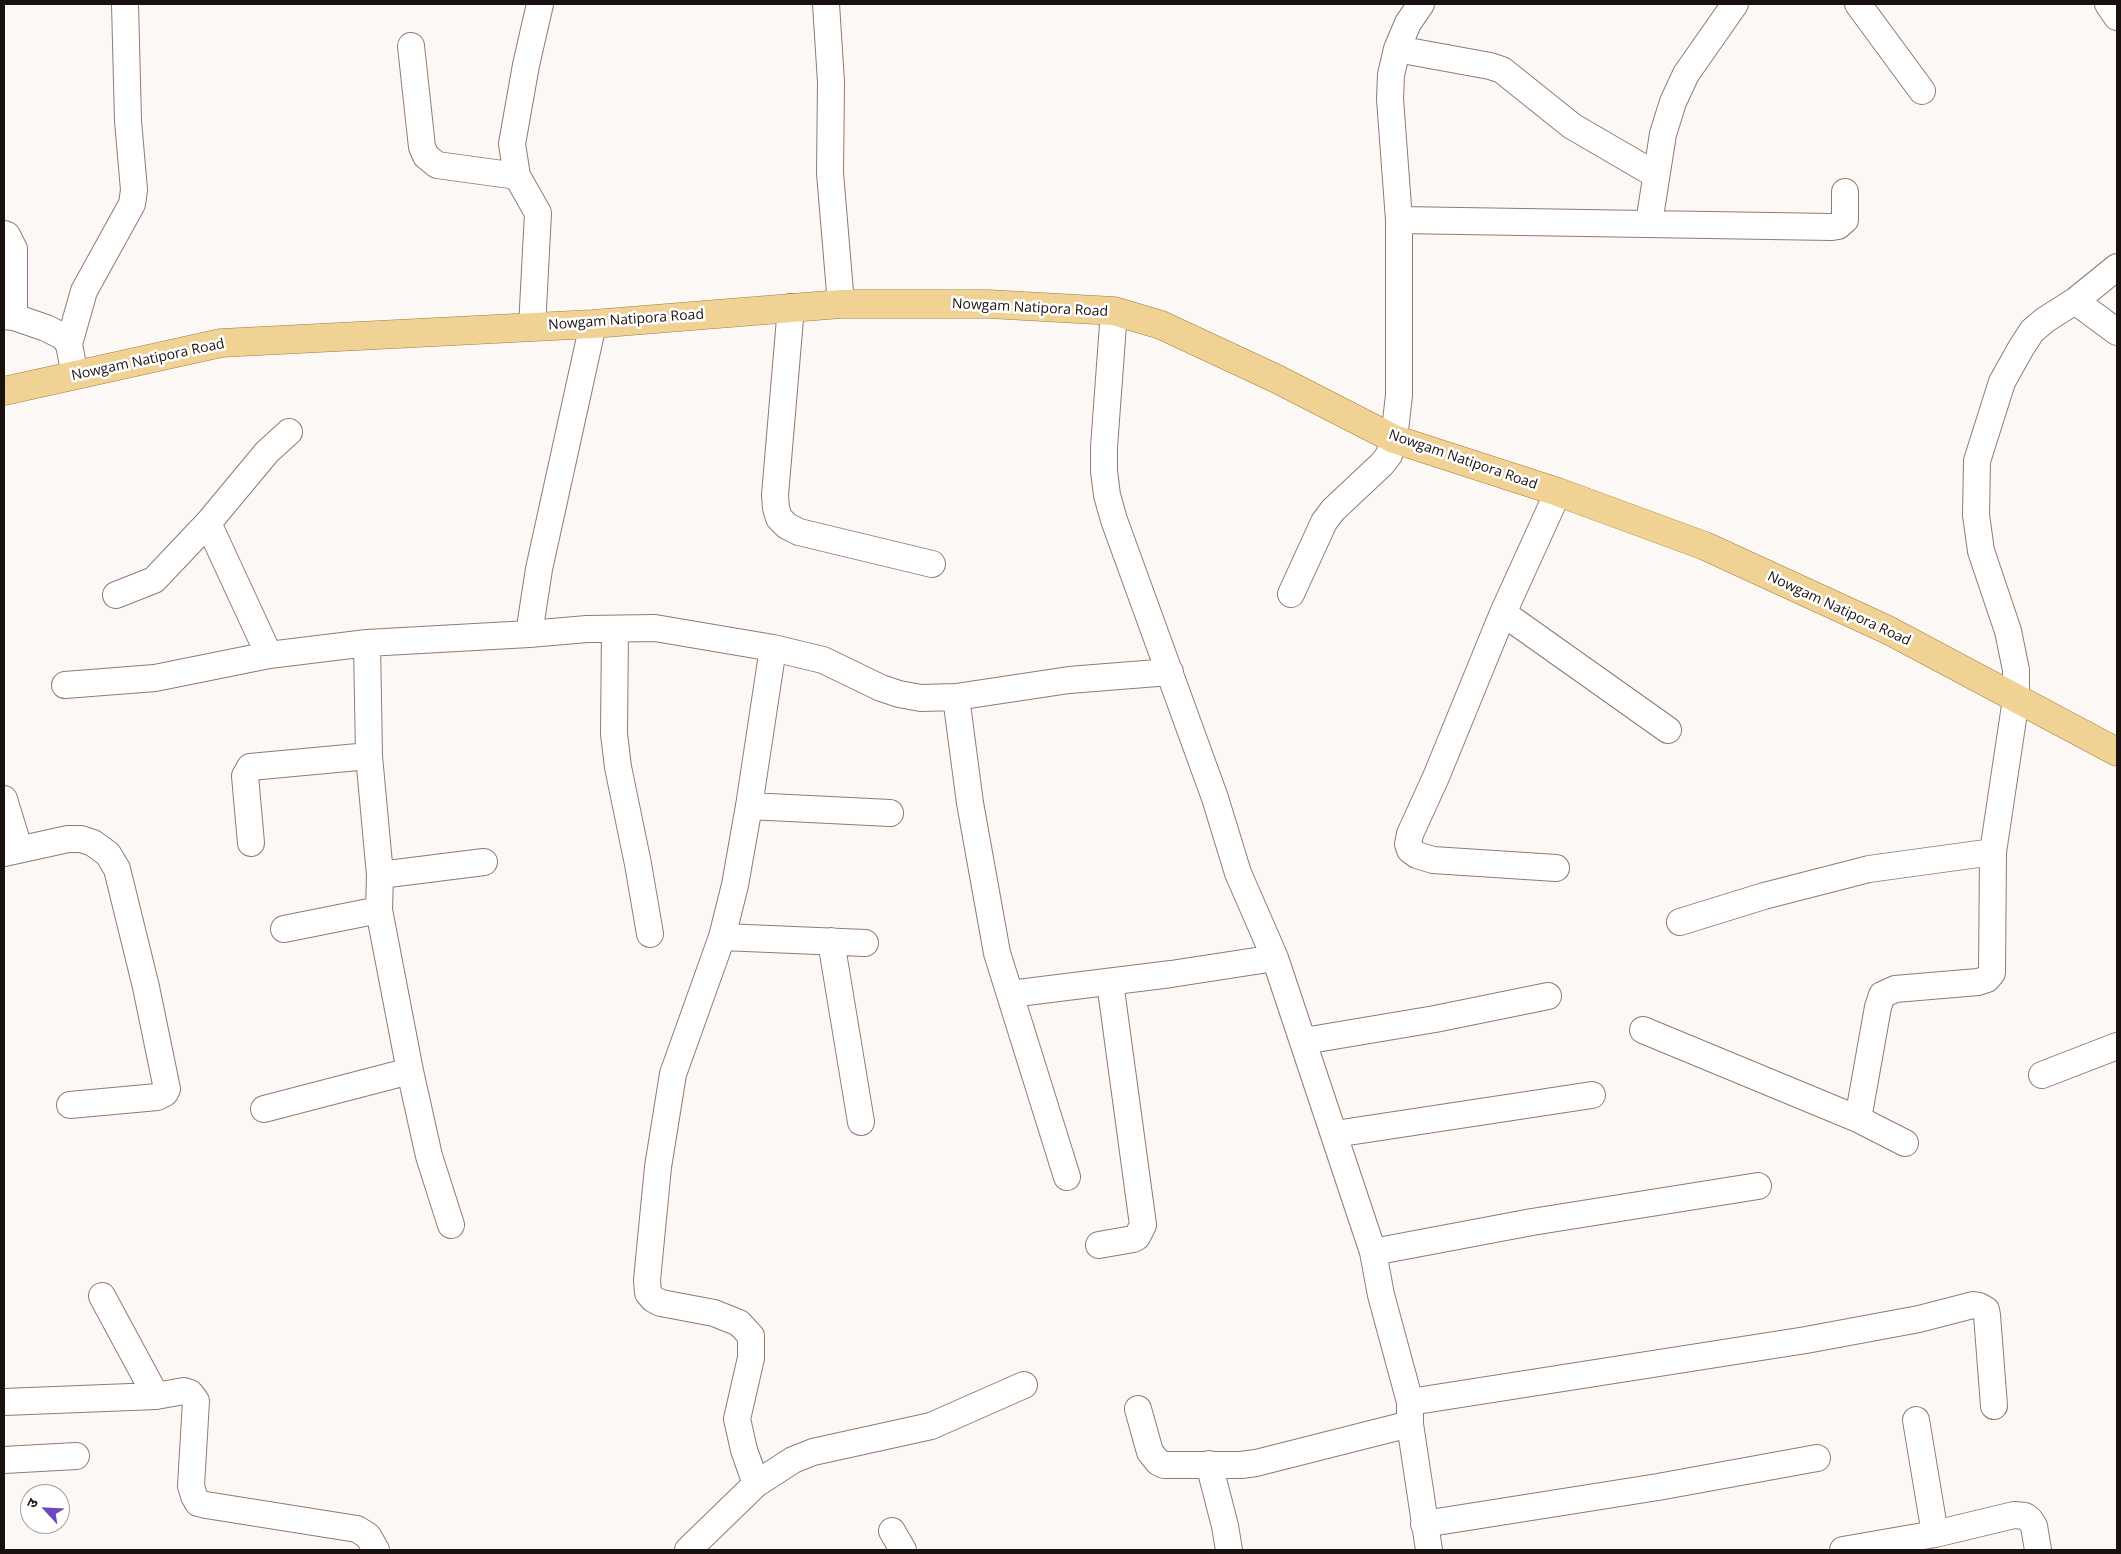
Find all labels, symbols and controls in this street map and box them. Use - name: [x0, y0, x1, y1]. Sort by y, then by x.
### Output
- street label: Nowgam Natipora Road: [952, 296, 1108, 320]
- street label: Nowgam Natipora Road: [548, 306, 704, 334]
- street label: Nowgam Natipora Road: [70, 336, 226, 384]
- street label: Nowgam Natipora Road: [1386, 427, 1540, 493]
- street label: Nowgam Natipora Road: [1765, 568, 1913, 650]
- north arrow: [20, 1484, 70, 1534]
- text: उ: [22, 1495, 42, 1511]

